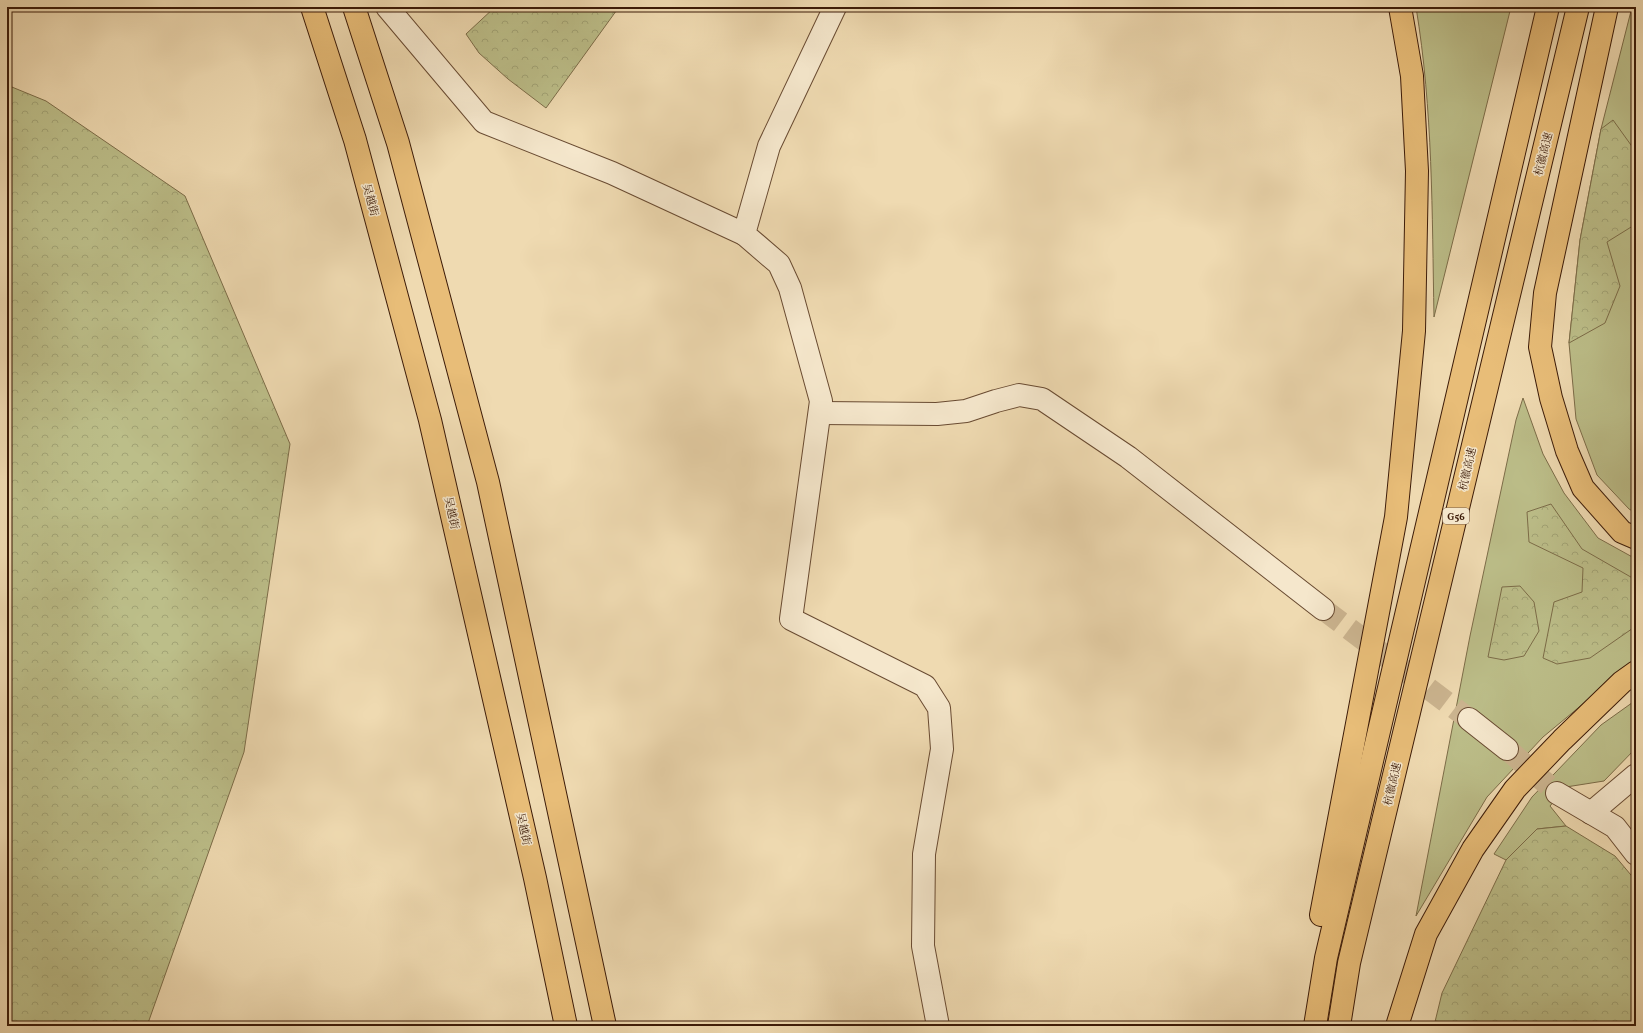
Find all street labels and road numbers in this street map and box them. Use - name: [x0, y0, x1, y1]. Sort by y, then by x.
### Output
- street label: 杭徽高速: [1532, 131, 1557, 178]
- street label: 吴越街: [358, 183, 381, 218]
- street label: 杭徽高速: [1456, 446, 1481, 492]
- street label: 吴越街: [440, 496, 462, 531]
- road number: G56: [1443, 508, 1469, 524]
- street label: 杭徽高速: [1381, 761, 1406, 807]
- street label: 吴越街: [512, 812, 534, 847]

